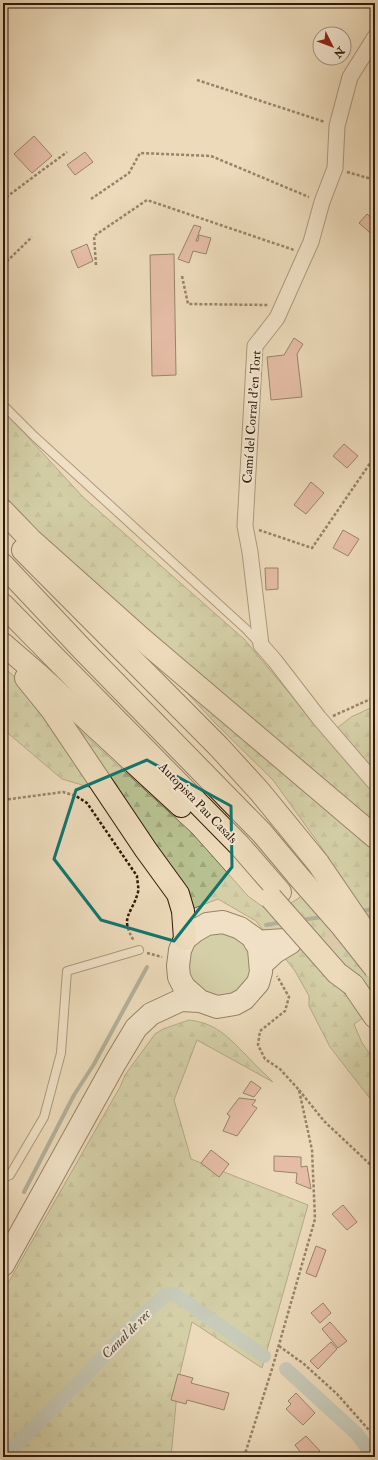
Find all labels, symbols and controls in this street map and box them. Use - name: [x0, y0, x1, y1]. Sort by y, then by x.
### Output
- north arrow: [312, 26, 352, 66]
- text: N: [330, 44, 348, 61]
- street label: Camí del Corral d'en Tort: [239, 350, 265, 484]
- street label: Autopista Pau Casals: [154, 758, 241, 848]
- water label: Canal de rec: [98, 1305, 155, 1362]

